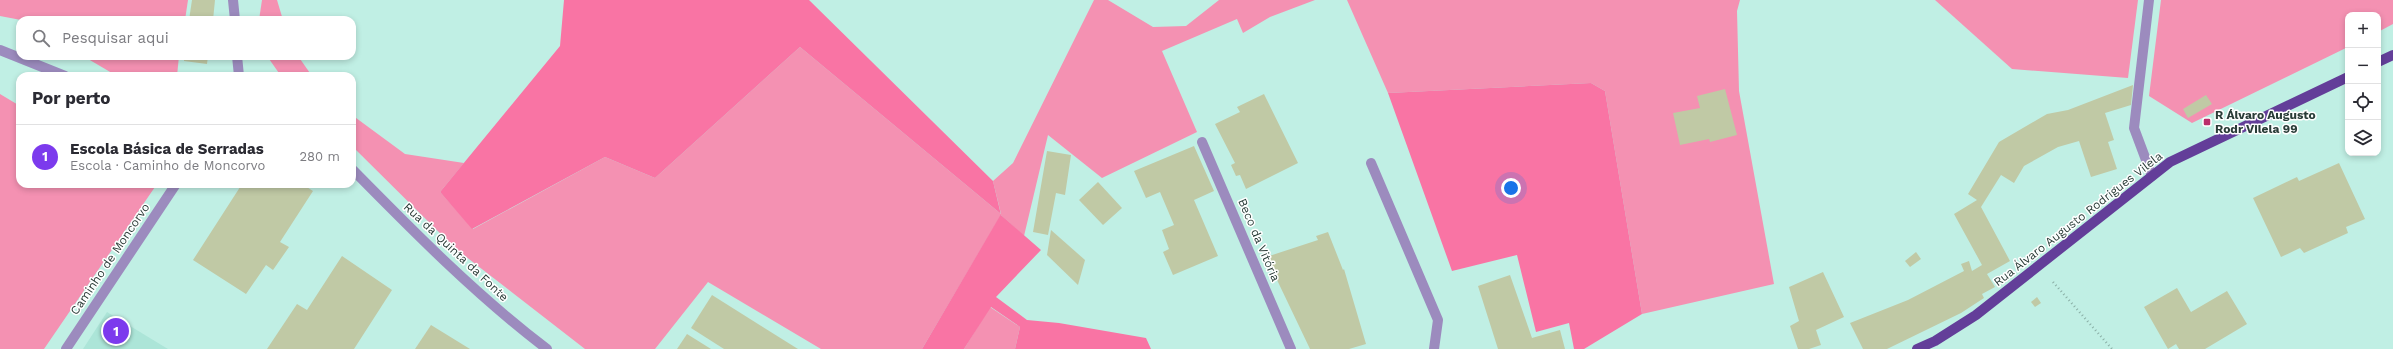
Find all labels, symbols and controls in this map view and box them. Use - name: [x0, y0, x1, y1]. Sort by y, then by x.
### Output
- map controls: [2345, 12, 2381, 156]
- button: +: [2345, 12, 2381, 48]
- search box: [16, 16, 356, 60]
- icon: search: [30, 27, 52, 49]
- text: Pesquisar aqui: [62, 29, 169, 47]
- button: −: [2345, 48, 2381, 84]
- button: locate: [2345, 84, 2381, 120]
- text: Por perto: [32, 88, 110, 108]
- place label: R Álvaro Augusto Rodr Vilela 99: [2215, 108, 2316, 136]
- marker: R Álvaro Augusto Rodr Vilela 99: [2202, 117, 2212, 127]
- button: layers: [2345, 120, 2381, 156]
- text: Escola Básica de Serradas: [70, 140, 264, 158]
- text: 1: [42, 149, 48, 164]
- text: 280 m: [300, 149, 340, 164]
- street label: Rua Álvaro Augusto Rodrigues Vilela: [1991, 149, 2165, 289]
- text: Escola · Caminho de Moncorvo: [70, 158, 265, 173]
- your location: [1501, 178, 1521, 198]
- street label: Beco da Vitória: [1235, 196, 1283, 284]
- street label: Rua da Quinta da Fonte: [401, 200, 511, 304]
- street label: Caminho de Moncorvo: [67, 201, 153, 317]
- pin: 1: [103, 316, 129, 346]

